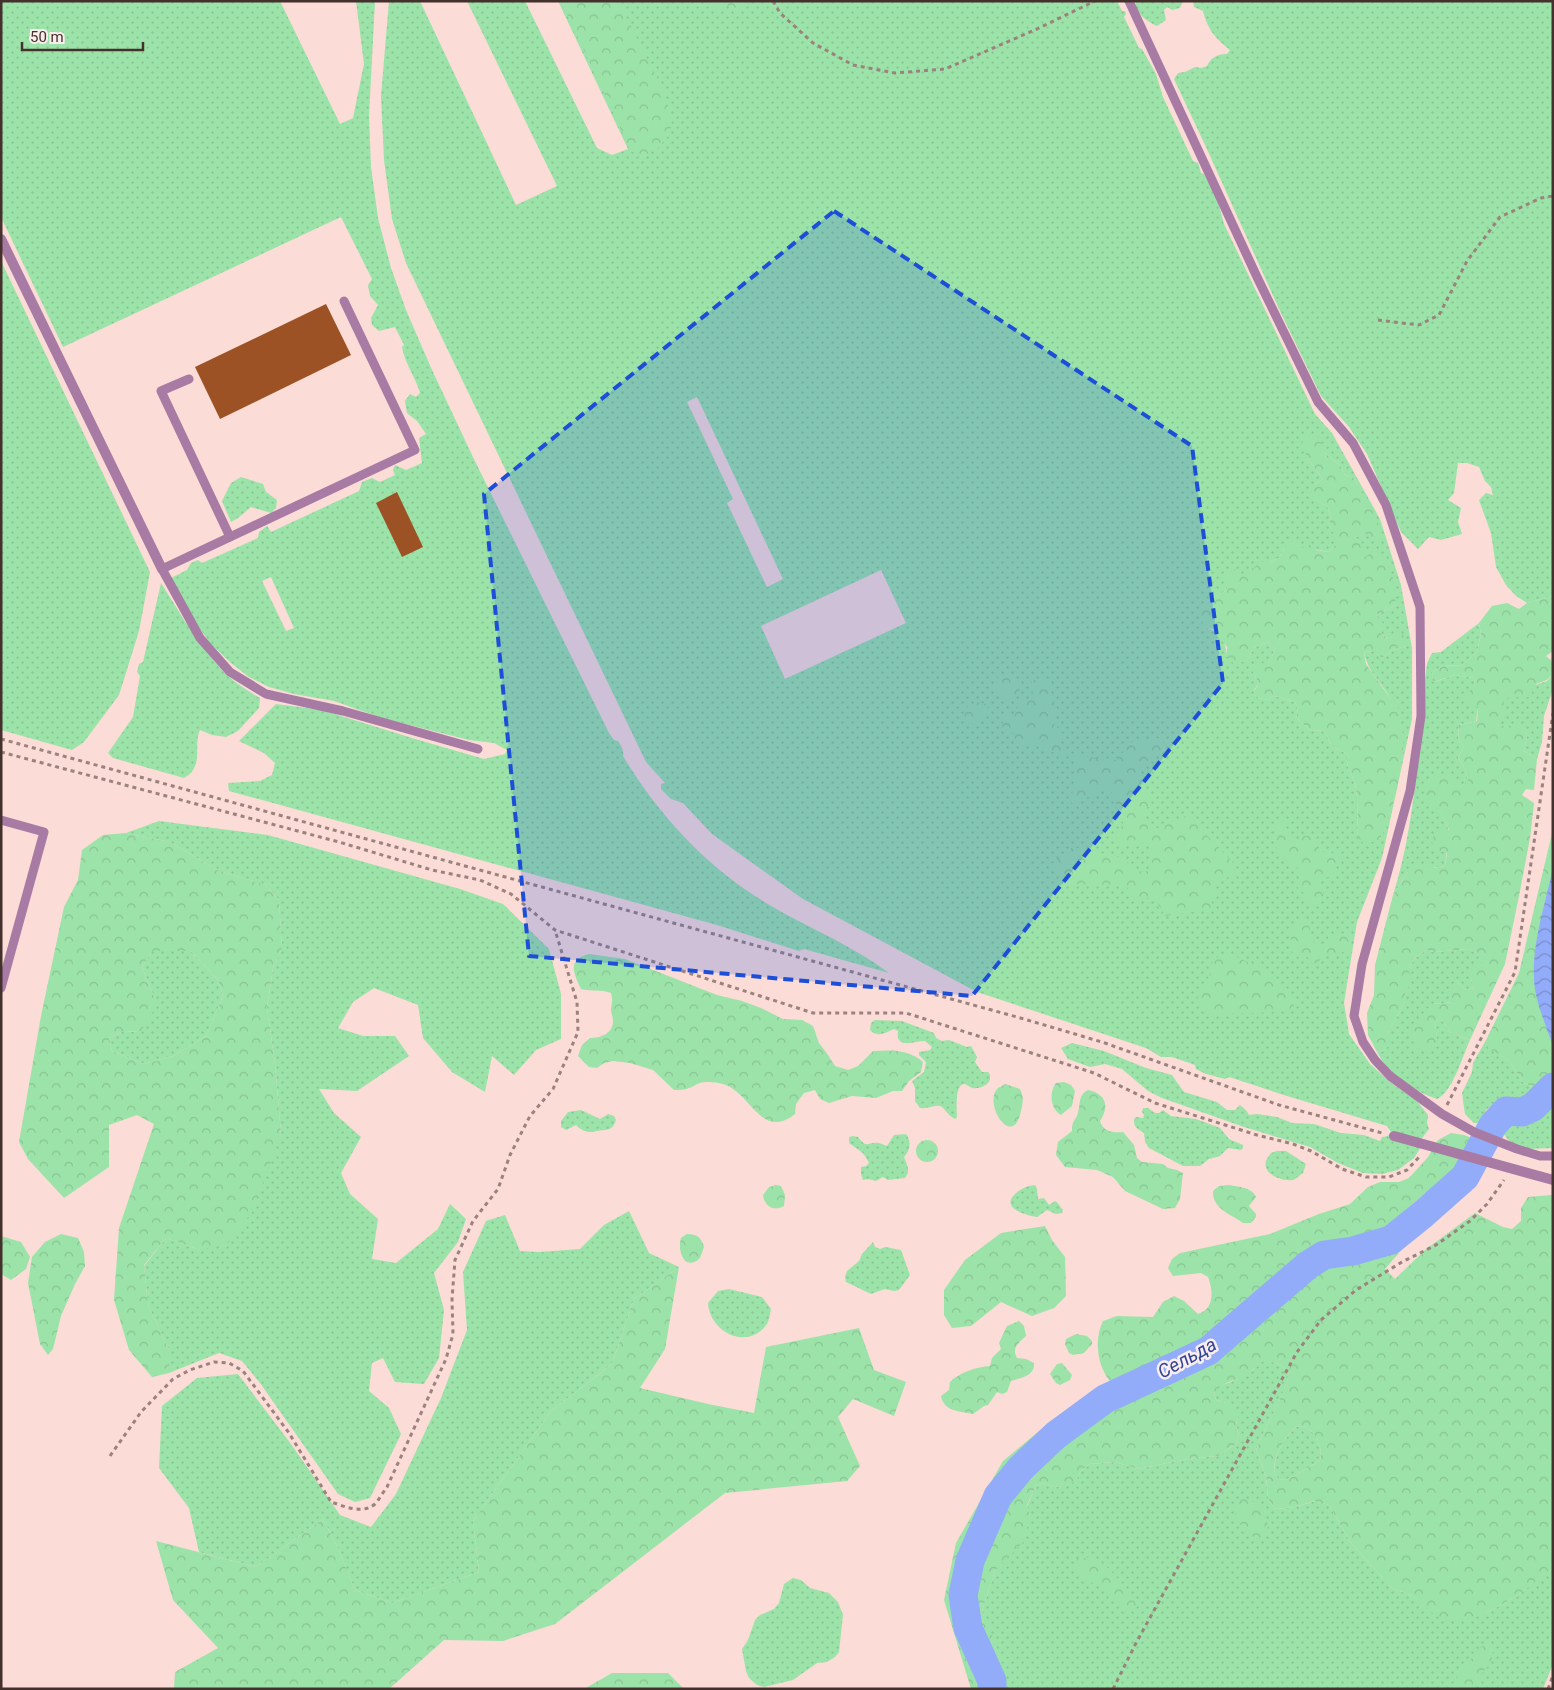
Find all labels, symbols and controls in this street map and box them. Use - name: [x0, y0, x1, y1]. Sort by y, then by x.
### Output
- scale bar: [22, 20, 144, 52]
- text: 50 m: [30, 28, 64, 46]
- water label: Сельда: [1154, 1333, 1220, 1383]

